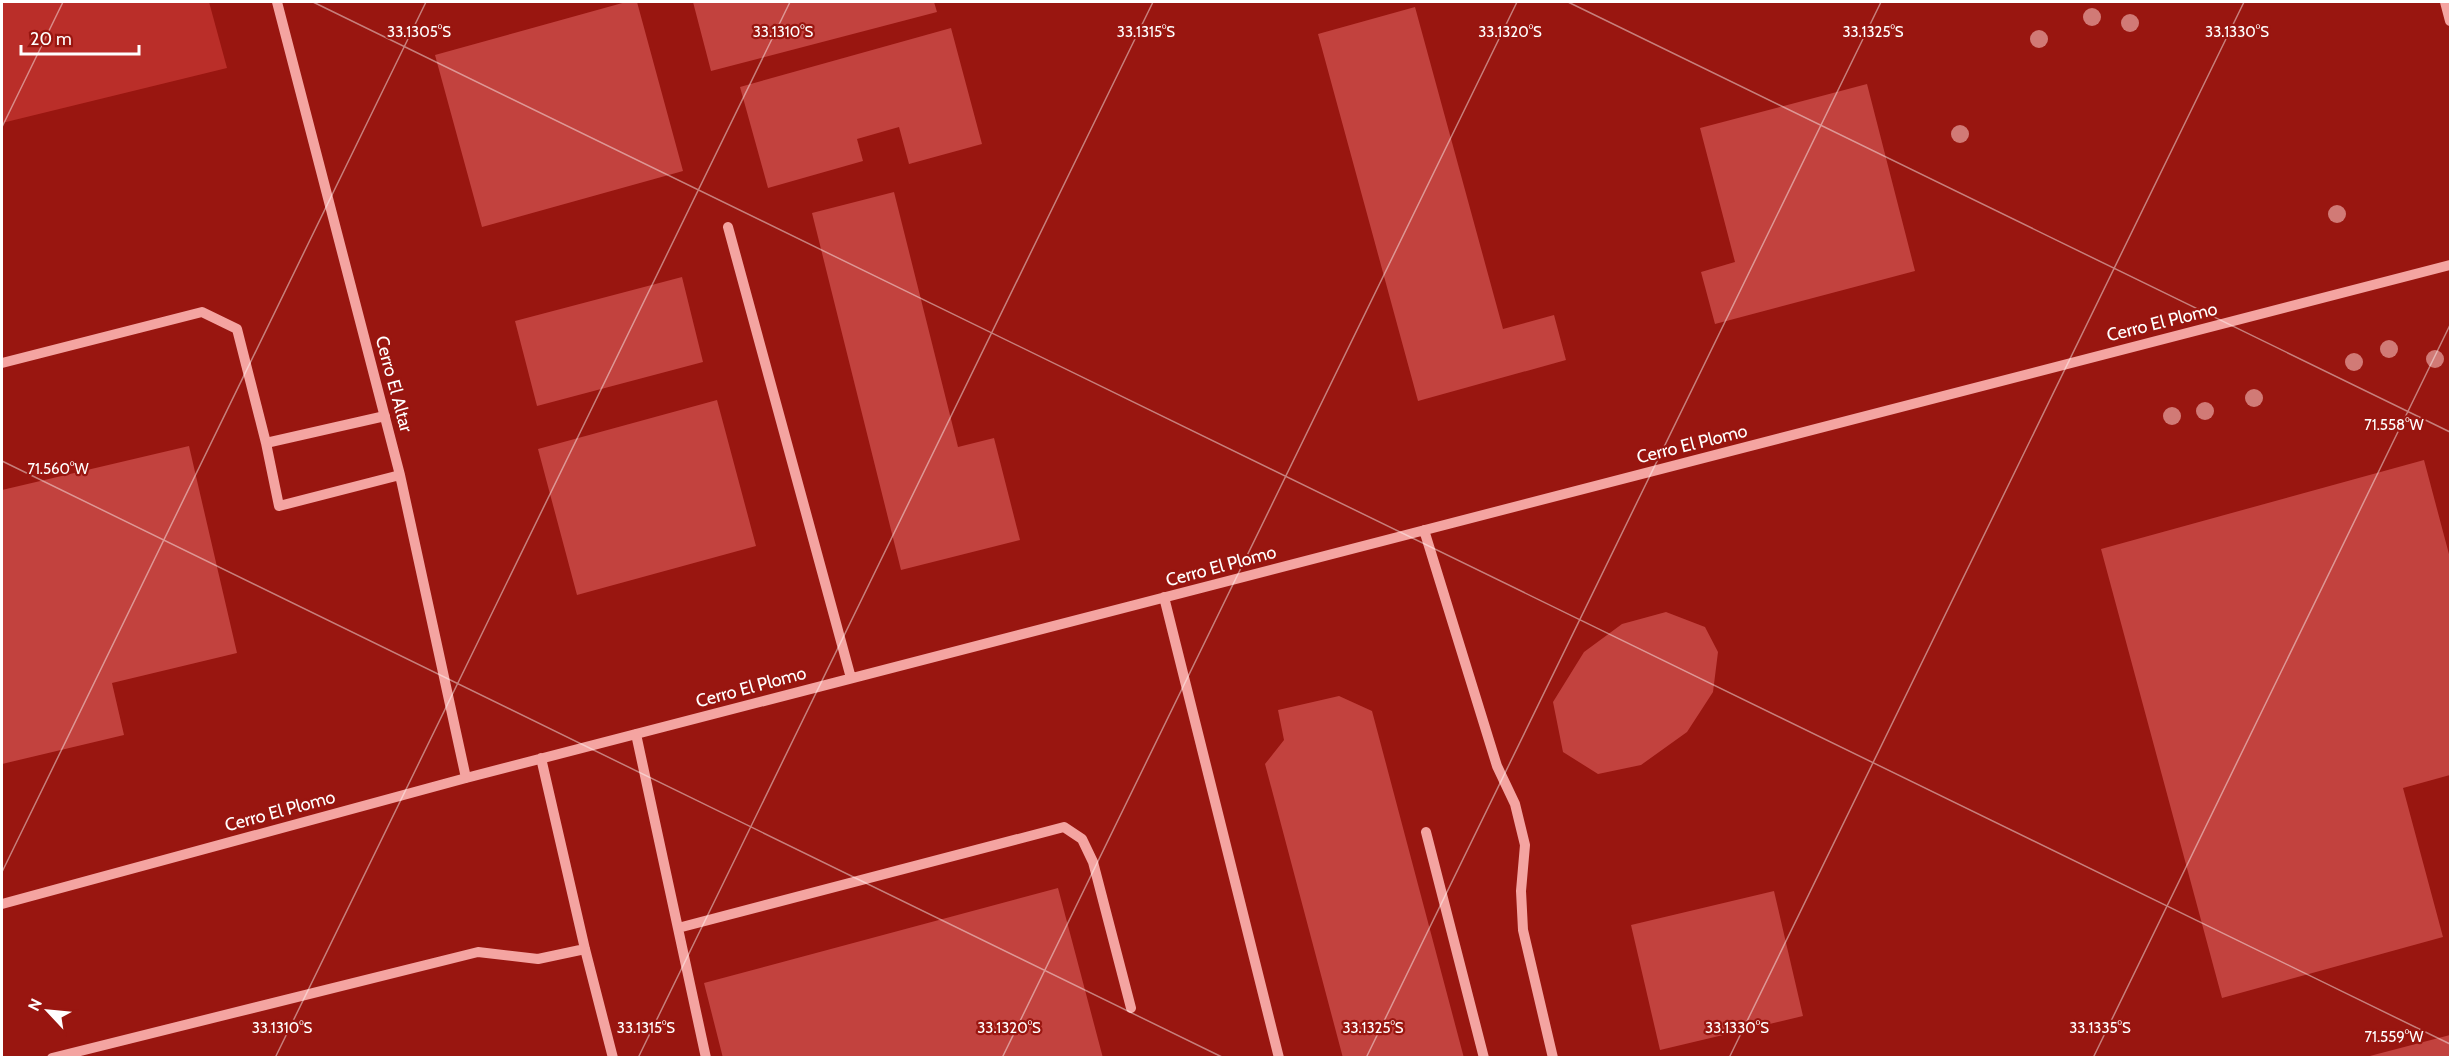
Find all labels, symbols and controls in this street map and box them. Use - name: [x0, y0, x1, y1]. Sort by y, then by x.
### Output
- scale bar: [21, 18, 140, 56]
- text: 33.1305°S: [387, 23, 451, 41]
- text: 33.1310°S: [753, 23, 814, 41]
- text: 33.1315°S: [1117, 23, 1175, 41]
- text: 33.1320°S: [1478, 23, 1542, 41]
- text: 33.1325°S: [1842, 23, 1904, 41]
- text: 33.1330°S: [2205, 23, 2269, 41]
- text: 20 m: [30, 28, 72, 50]
- street label: Cerro El Plomo: [2104, 298, 2220, 346]
- street label: Cerro El Altar: [371, 333, 418, 435]
- text: 71.558°W: [2364, 416, 2425, 434]
- street label: Cerro El Plomo: [1634, 420, 1750, 468]
- text: 71.560°W: [27, 460, 89, 478]
- street label: Cerro El Plomo: [1163, 541, 1279, 591]
- street label: Cerro El Plomo: [693, 662, 809, 712]
- street label: Cerro El Plomo: [222, 786, 338, 836]
- north arrow: [18, 981, 78, 1041]
- text: N: [24, 995, 46, 1014]
- text: 33.1310°S: [252, 1019, 313, 1037]
- text: 33.1315°S: [617, 1019, 675, 1037]
- text: 33.1320°S: [977, 1019, 1041, 1037]
- text: 33.1325°S: [1342, 1019, 1404, 1037]
- text: 33.1330°S: [1705, 1019, 1769, 1037]
- text: 33.1335°S: [2069, 1019, 2131, 1037]
- text: 71.559°W: [2365, 1028, 2424, 1046]

